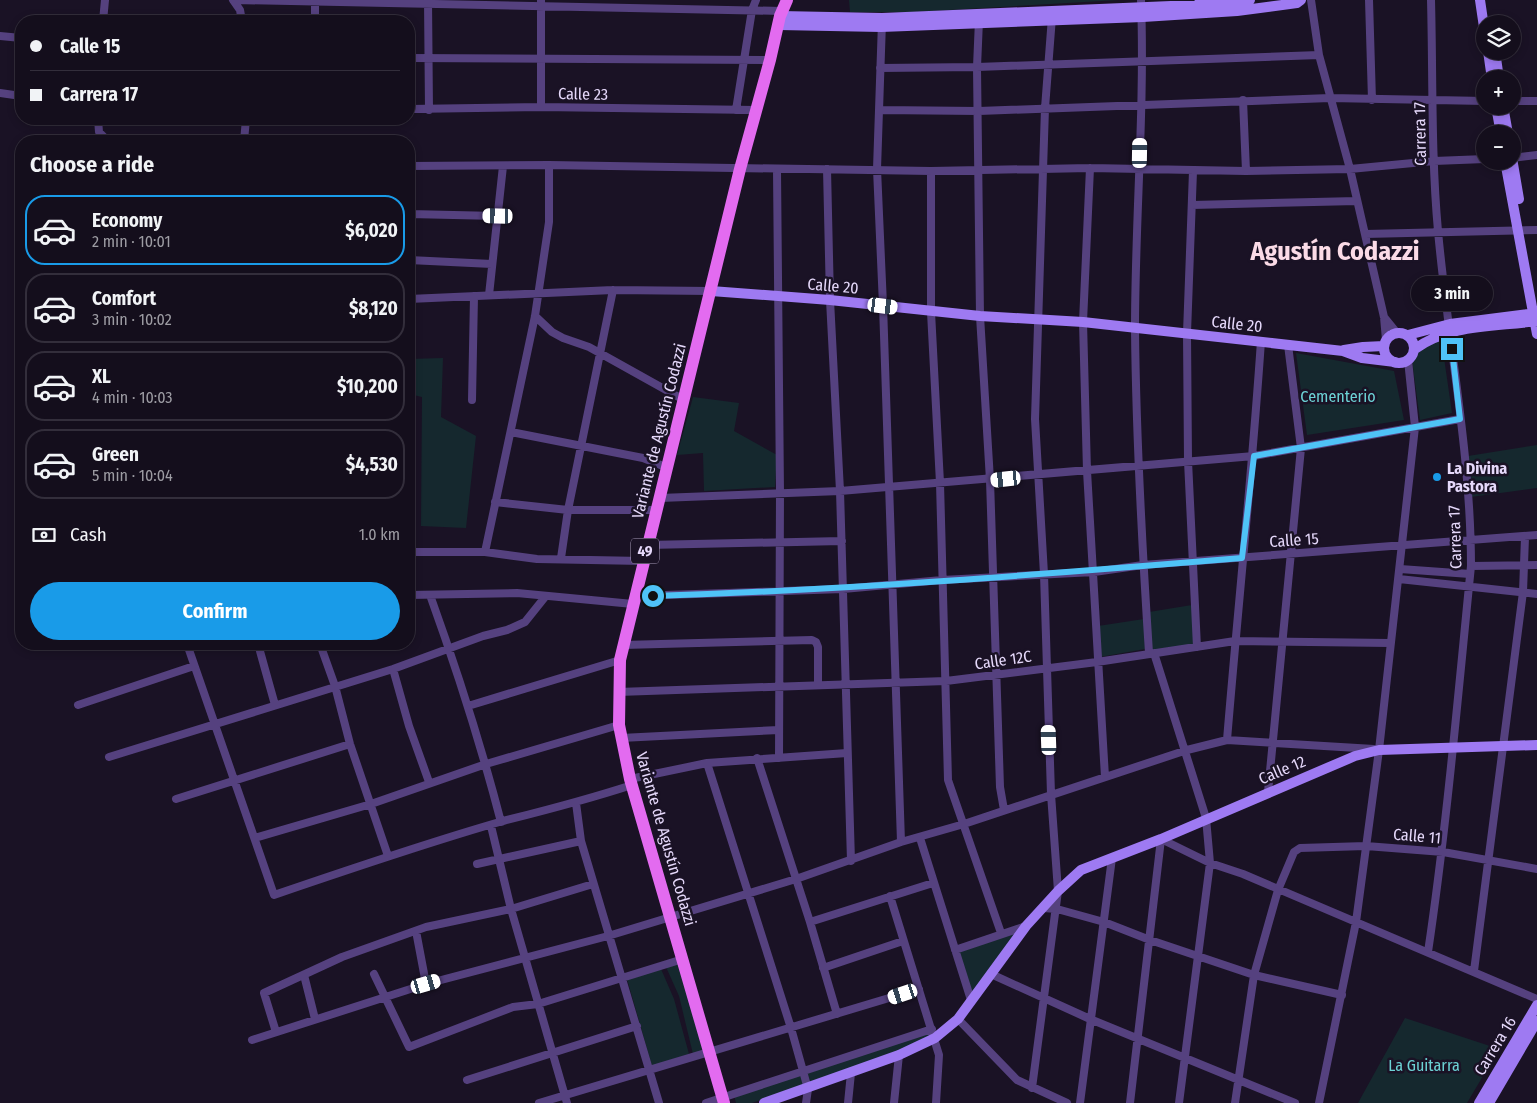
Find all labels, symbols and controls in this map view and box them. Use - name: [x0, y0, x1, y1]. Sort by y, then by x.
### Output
- map controls: [1476, 15, 1521, 170]
- button: layers: [1476, 15, 1521, 60]
- text: Calle 15: [60, 35, 120, 58]
- button: +: [1476, 70, 1521, 115]
- text: Carrera 17: [60, 83, 138, 106]
- street label: Calle 23: [558, 84, 608, 104]
- street label: Carrera 17: [1410, 101, 1430, 166]
- button: −: [1476, 125, 1521, 170]
- car: [1132, 138, 1147, 168]
- text: Choose a ride: [30, 151, 154, 178]
- icon: car: [32, 208, 77, 253]
- car: [482, 208, 513, 224]
- text: Economy: [92, 209, 162, 232]
- text: $6,020: [345, 219, 398, 242]
- text: 2 min · 10:01: [92, 232, 171, 251]
- district label: Agustín Codazzi: [1249, 236, 1420, 267]
- street label: Calle 20: [807, 274, 859, 298]
- callout: 3 min: [1411, 276, 1493, 312]
- text: 3 min: [1434, 284, 1470, 303]
- icon: car: [32, 286, 77, 331]
- text: Comfort: [92, 287, 156, 310]
- text: $8,120: [349, 297, 398, 320]
- car: [867, 297, 898, 315]
- text: 3 min · 10:02: [92, 310, 172, 329]
- street label: Calle 20: [1211, 312, 1263, 336]
- route end: [1441, 338, 1463, 360]
- street label: Variante de Agustín Codazzi: [628, 341, 690, 521]
- icon: car: [32, 364, 77, 409]
- text: XL: [92, 365, 111, 388]
- text: $10,200: [337, 375, 398, 398]
- park label: Cementerio: [1300, 387, 1376, 406]
- text: 4 min · 10:03: [92, 388, 173, 407]
- icon: car: [32, 442, 77, 487]
- text: Green: [92, 443, 139, 466]
- text: $4,530: [346, 453, 398, 476]
- place label: La Divina Pastora: [1447, 459, 1507, 496]
- text: 5 min · 10:04: [92, 466, 173, 485]
- car: [990, 470, 1021, 488]
- marker: La Divina Pastora: [1431, 471, 1443, 483]
- street label: Carrera 17: [1444, 504, 1466, 569]
- icon: cash: [30, 521, 58, 549]
- text: Cash: [70, 523, 107, 546]
- text: 1.0 km: [359, 525, 400, 544]
- street label: Calle 15: [1269, 529, 1319, 551]
- road number: 49: [631, 538, 659, 564]
- button: Confirm: [30, 582, 400, 640]
- route start: [642, 585, 664, 607]
- street label: Calle 12C: [973, 647, 1033, 673]
- car: [1040, 725, 1057, 755]
- street label: Variante de Agustín Codazzi: [632, 750, 700, 928]
- street label: Calle 12: [1256, 752, 1308, 788]
- street label: Calle 11: [1392, 824, 1442, 848]
- car: [409, 973, 442, 995]
- car: [886, 982, 919, 1006]
- street label: Carrera 16: [1470, 1013, 1520, 1079]
- park label: La Guitarra: [1388, 1056, 1460, 1075]

